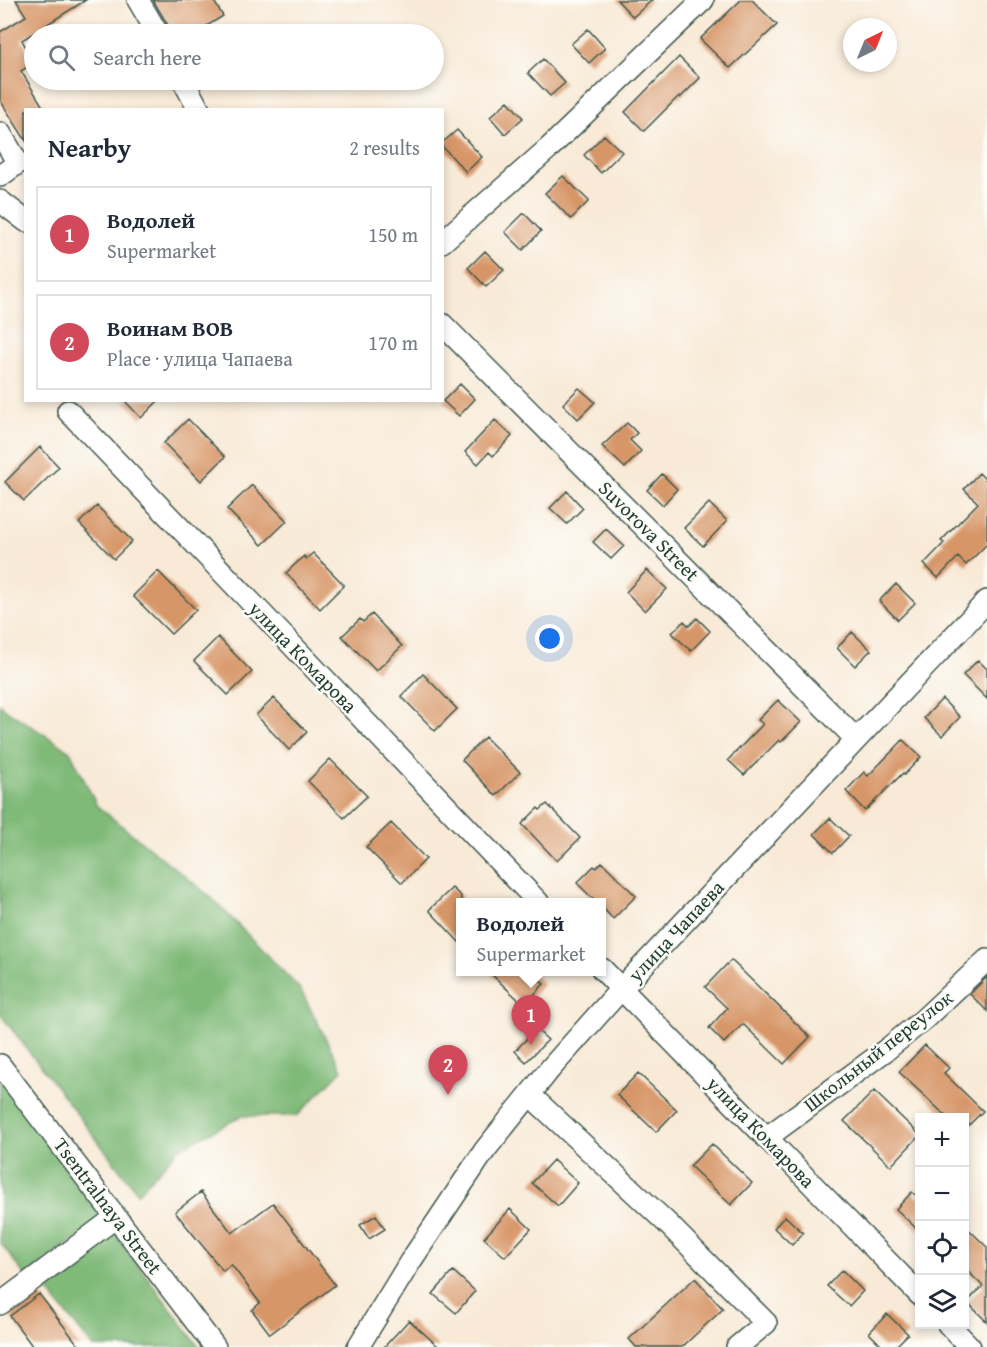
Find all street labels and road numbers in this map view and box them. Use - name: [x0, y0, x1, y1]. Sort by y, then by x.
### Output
- street label: Suvorova Street: [592, 474, 706, 588]
- street label: улица Комарова: [242, 594, 364, 719]
- street label: улица Чапаева: [620, 873, 731, 989]
- street label: Школьный переулок: [797, 983, 959, 1118]
- street label: улица Комарова: [700, 1069, 822, 1194]
- street label: Tsentralnaya Street: [47, 1131, 170, 1280]

